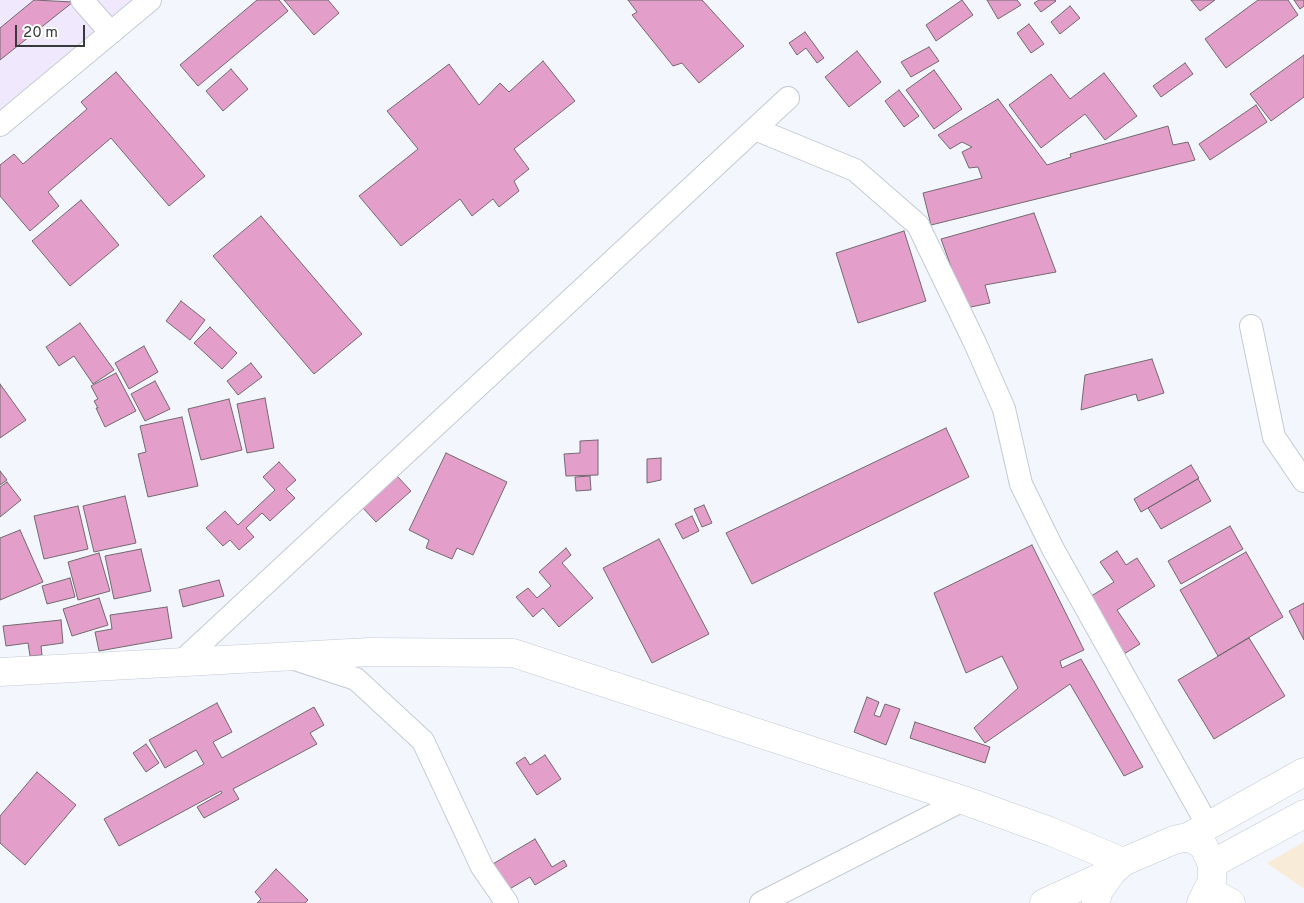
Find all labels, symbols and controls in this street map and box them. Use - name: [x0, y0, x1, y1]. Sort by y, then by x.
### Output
- scale bar: [18, 15, 88, 47]
- text: 20 m: [23, 24, 58, 43]

